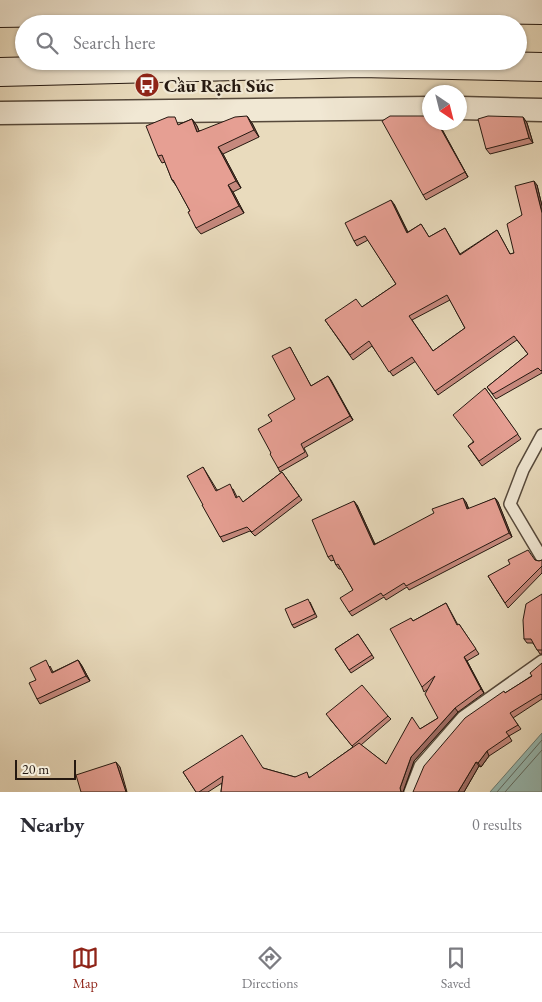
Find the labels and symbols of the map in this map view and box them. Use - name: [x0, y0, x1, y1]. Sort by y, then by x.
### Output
- bus stop icon: Cầu Rạch Súc: [134, 72, 160, 98]
- place label: Cầu Rạch Súc: [164, 73, 274, 98]
- north arrow: [422, 85, 467, 130]
- scale bar: [15, 757, 76, 780]

